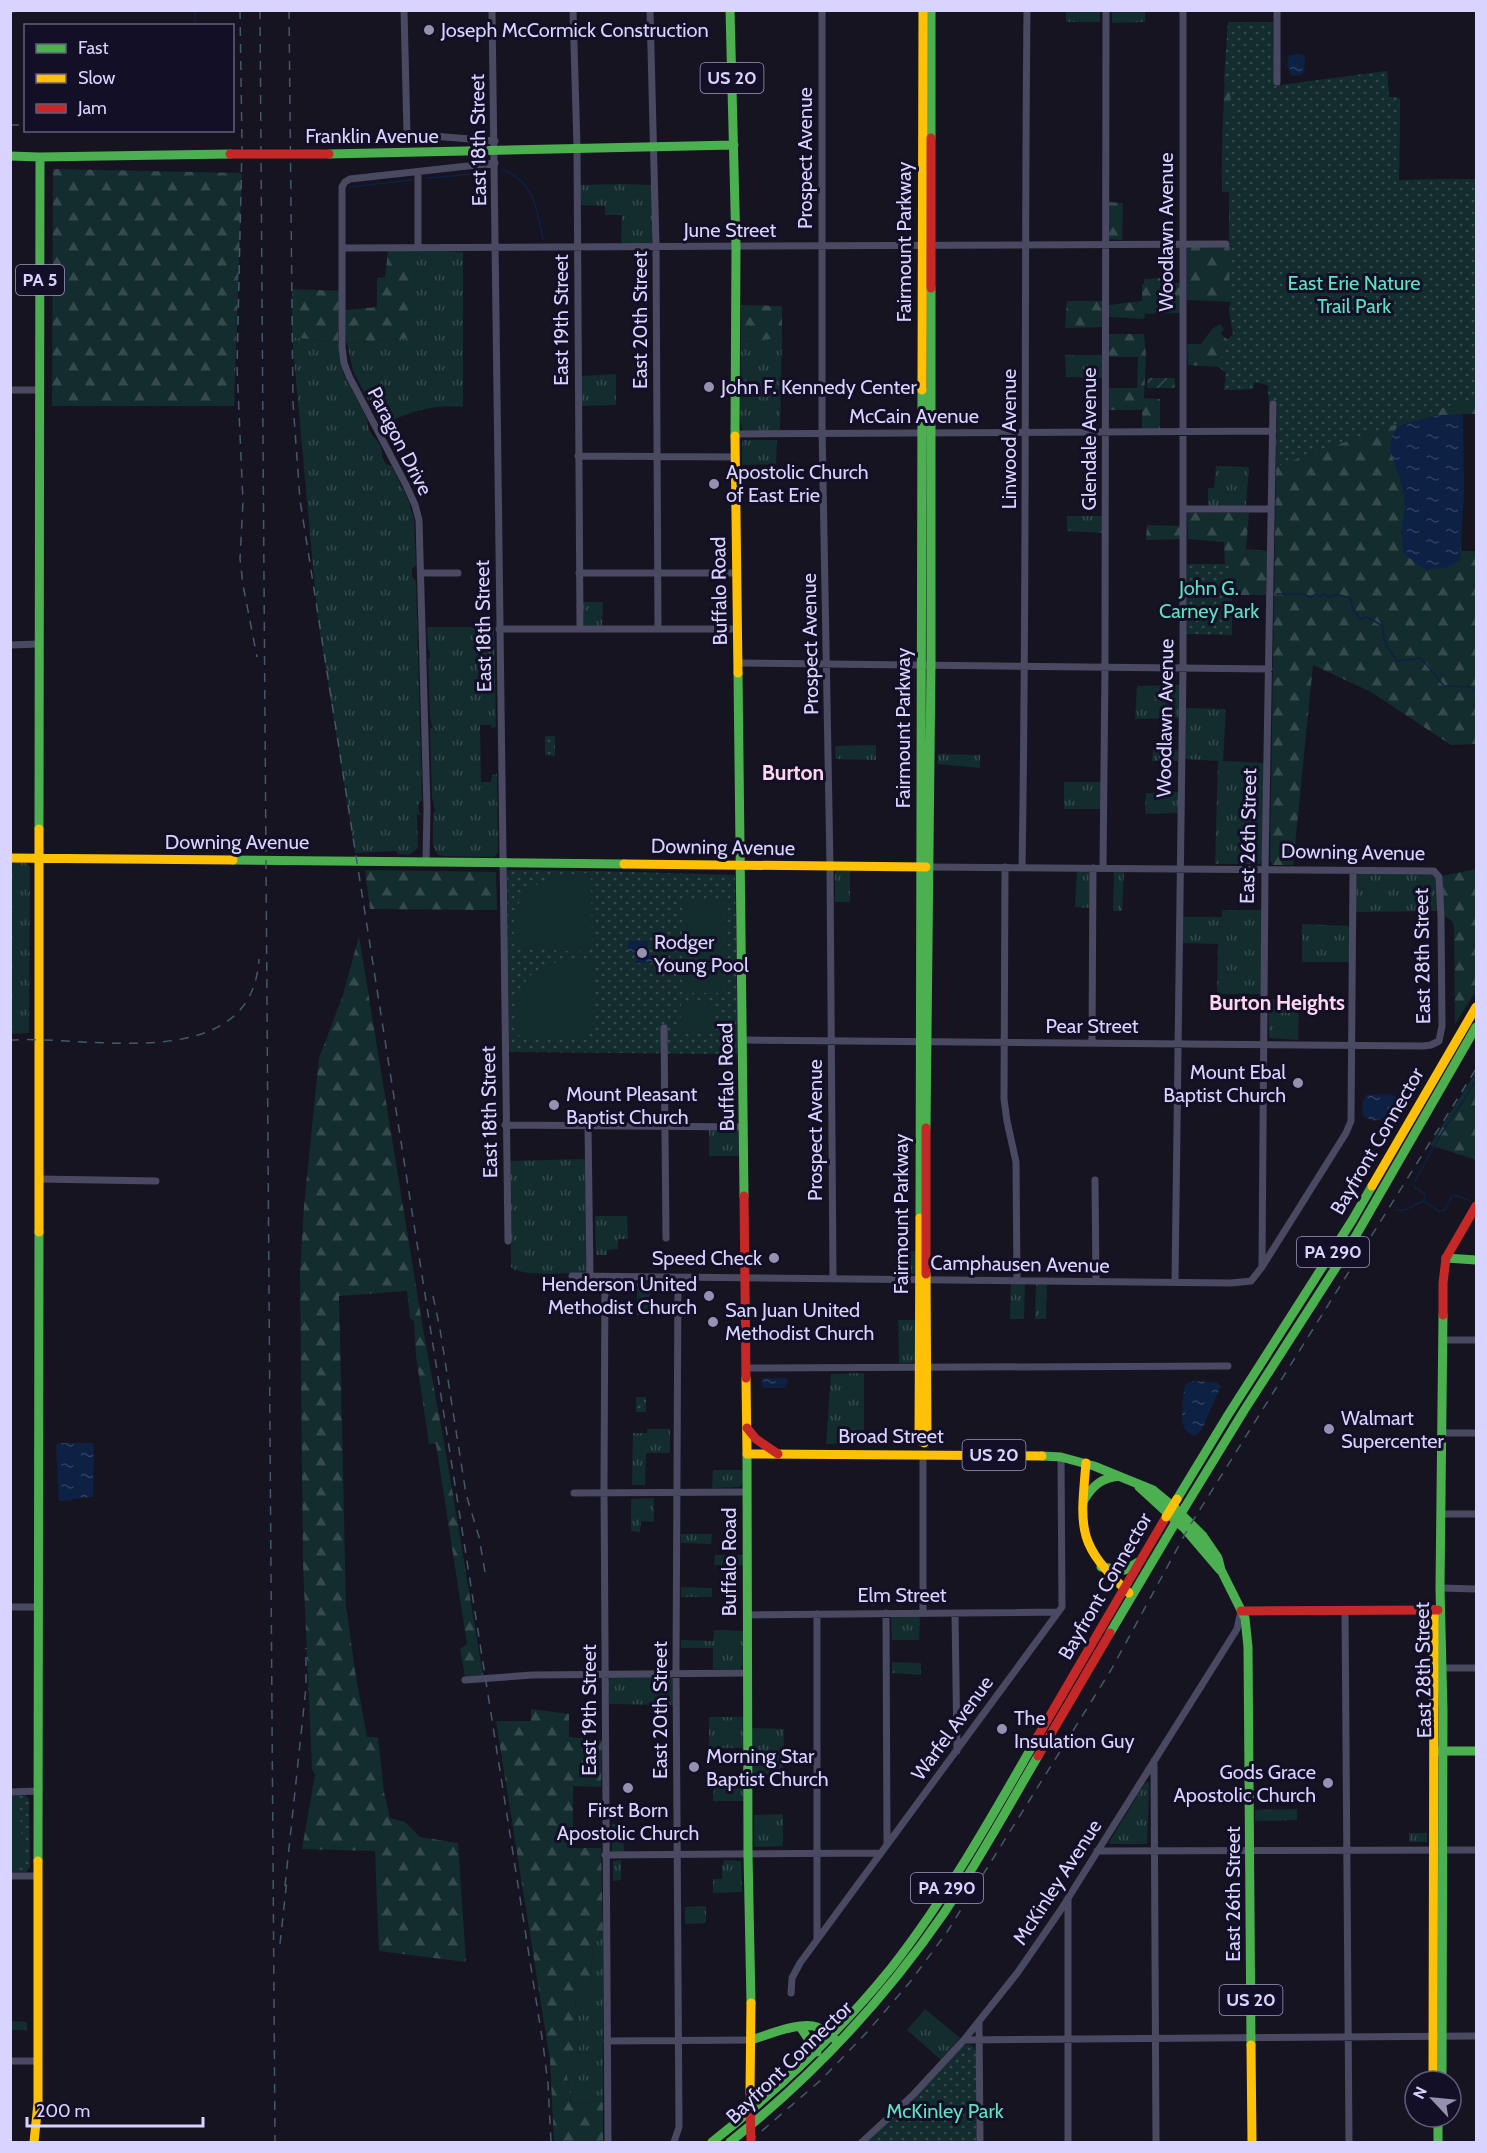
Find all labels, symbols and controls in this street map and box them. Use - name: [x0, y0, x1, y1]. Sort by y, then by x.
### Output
- place label: Joseph McCormick Construction: [440, 18, 709, 42]
- marker: Joseph McCormick Construction: [422, 23, 436, 37]
- legend: [24, 24, 234, 132]
- text: Fast: [78, 37, 109, 59]
- road number: US 20: [700, 63, 764, 93]
- text: Slow: [78, 67, 115, 89]
- street label: East 18th Street: [465, 73, 491, 206]
- street label: Prospect Avenue: [793, 87, 817, 229]
- text: Jam: [77, 97, 107, 119]
- street label: Franklin Avenue: [305, 124, 439, 148]
- street label: Woodlawn Avenue: [1154, 153, 1178, 311]
- street label: Fairmount Parkway: [892, 162, 916, 322]
- street label: June Street: [683, 218, 777, 242]
- street label: East 20th Street: [628, 251, 652, 389]
- street label: East 19th Street: [549, 254, 573, 386]
- road number: PA 5: [16, 265, 64, 295]
- park label: East Erie Nature Trail Park: [1287, 271, 1421, 318]
- street label: Glendale Avenue: [1077, 368, 1101, 510]
- street label: Linwood Avenue: [997, 369, 1021, 509]
- place label: John F. Kennedy Center: [720, 375, 917, 399]
- marker: John F. Kennedy Center: [702, 380, 716, 394]
- street label: Paragon Drive: [363, 383, 437, 499]
- street label: McCain Avenue: [849, 404, 979, 428]
- place label: Apostolic Church of East Erie: [726, 460, 869, 507]
- marker: Apostolic Church of East Erie: [707, 477, 721, 491]
- street label: Buffalo Road: [706, 537, 732, 645]
- street label: East 18th Street: [470, 559, 496, 692]
- street label: Prospect Avenue: [797, 573, 823, 715]
- park label: John G. Carney Park: [1159, 576, 1259, 623]
- street label: Woodlawn Avenue: [1152, 638, 1178, 798]
- street label: Fairmount Parkway: [891, 648, 915, 808]
- district label: Burton: [762, 760, 824, 785]
- street label: East 26th Street: [1235, 768, 1261, 904]
- street label: Downing Avenue: [165, 830, 309, 854]
- street label: Downing Avenue: [651, 834, 795, 860]
- street label: Downing Avenue: [1281, 839, 1425, 865]
- street label: East 28th Street: [1409, 887, 1435, 1024]
- place label: Rodger Young Pool: [653, 930, 749, 977]
- marker: Rodger Young Pool: [635, 946, 649, 960]
- district label: Burton Heights: [1209, 990, 1345, 1015]
- street label: Pear Street: [1045, 1014, 1139, 1038]
- street label: Buffalo Road: [713, 1023, 739, 1131]
- street label: East 18th Street: [476, 1045, 502, 1178]
- street label: Prospect Avenue: [803, 1059, 827, 1201]
- place label: Mount Ebal Baptist Church: [1163, 1060, 1286, 1107]
- street label: Bayfront Connector: [1325, 1063, 1429, 1219]
- marker: Mount Ebal Baptist Church: [1291, 1076, 1305, 1090]
- place label: Mount Pleasant Baptist Church: [566, 1082, 697, 1129]
- marker: Mount Pleasant Baptist Church: [547, 1098, 561, 1112]
- street label: Fairmount Parkway: [889, 1134, 913, 1294]
- road number: PA 290: [1297, 1237, 1369, 1267]
- place label: Speed Check: [652, 1246, 762, 1270]
- street label: Camphausen Avenue: [930, 1250, 1110, 1278]
- marker: Speed Check: [767, 1251, 781, 1265]
- place label: Henderson United Methodist Church: [542, 1272, 697, 1319]
- marker: Henderson United Methodist Church: [702, 1289, 716, 1303]
- place label: San Juan United Methodist Church: [725, 1298, 874, 1345]
- marker: San Juan United Methodist Church: [706, 1315, 720, 1329]
- place label: Walmart Supercenter: [1341, 1406, 1445, 1453]
- marker: Walmart Supercenter: [1322, 1422, 1336, 1436]
- street label: Broad Street: [838, 1424, 944, 1448]
- road number: US 20: [962, 1440, 1026, 1470]
- street label: Buffalo Road: [717, 1508, 741, 1616]
- street label: Bayfront Connector: [1053, 1508, 1157, 1664]
- street label: Elm Street: [857, 1583, 947, 1607]
- street label: East 28th Street: [1410, 1601, 1436, 1738]
- street label: East 20th Street: [648, 1641, 672, 1779]
- street label: East 19th Street: [577, 1644, 601, 1776]
- street label: Warfel Avenue: [906, 1671, 998, 1785]
- place label: The Insulation Guy: [1014, 1706, 1135, 1753]
- marker: The Insulation Guy: [995, 1722, 1009, 1736]
- place label: Morning Star Baptist Church: [706, 1744, 829, 1791]
- marker: Morning Star Baptist Church: [687, 1760, 701, 1774]
- place label: Gods Grace Apostolic Church: [1173, 1760, 1316, 1807]
- marker: Gods Grace Apostolic Church: [1321, 1776, 1335, 1790]
- marker: First Born Apostolic Church: [621, 1781, 635, 1795]
- place label: First Born Apostolic Church: [557, 1798, 699, 1845]
- street label: McKinley Avenue: [1007, 1815, 1107, 1949]
- street label: East 26th Street: [1221, 1826, 1245, 1962]
- road number: PA 290: [911, 1873, 983, 1903]
- road number: US 20: [1220, 1985, 1282, 2015]
- street label: Bayfront Connector: [721, 1995, 857, 2128]
- north arrow: [1403, 2069, 1463, 2129]
- text: N: [1409, 2083, 1431, 2102]
- scale bar: [27, 2090, 202, 2128]
- park label: McKinley Park: [886, 2099, 1004, 2123]
- text: 200 m: [36, 2100, 90, 2122]

